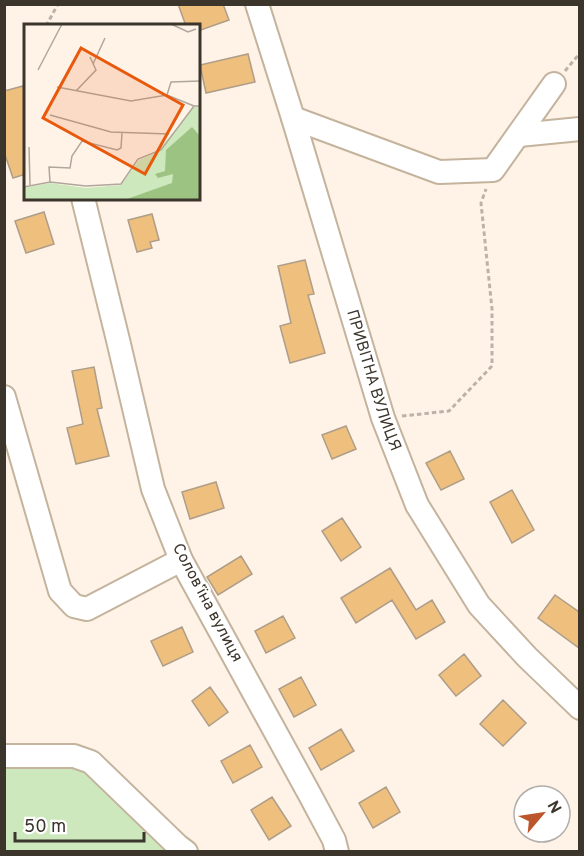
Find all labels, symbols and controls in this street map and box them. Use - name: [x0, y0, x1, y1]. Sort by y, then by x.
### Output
- inset map: [24, 24, 200, 200]
- street label: ПРИВІТНА ВУЛИЦЯ: [341, 308, 405, 454]
- street label: Соловʼїна вулиця: [167, 540, 247, 666]
- north arrow: [512, 784, 572, 844]
- text: N: [542, 798, 565, 818]
- scale bar: [15, 805, 144, 843]
- text: 50 m: [24, 816, 66, 839]

